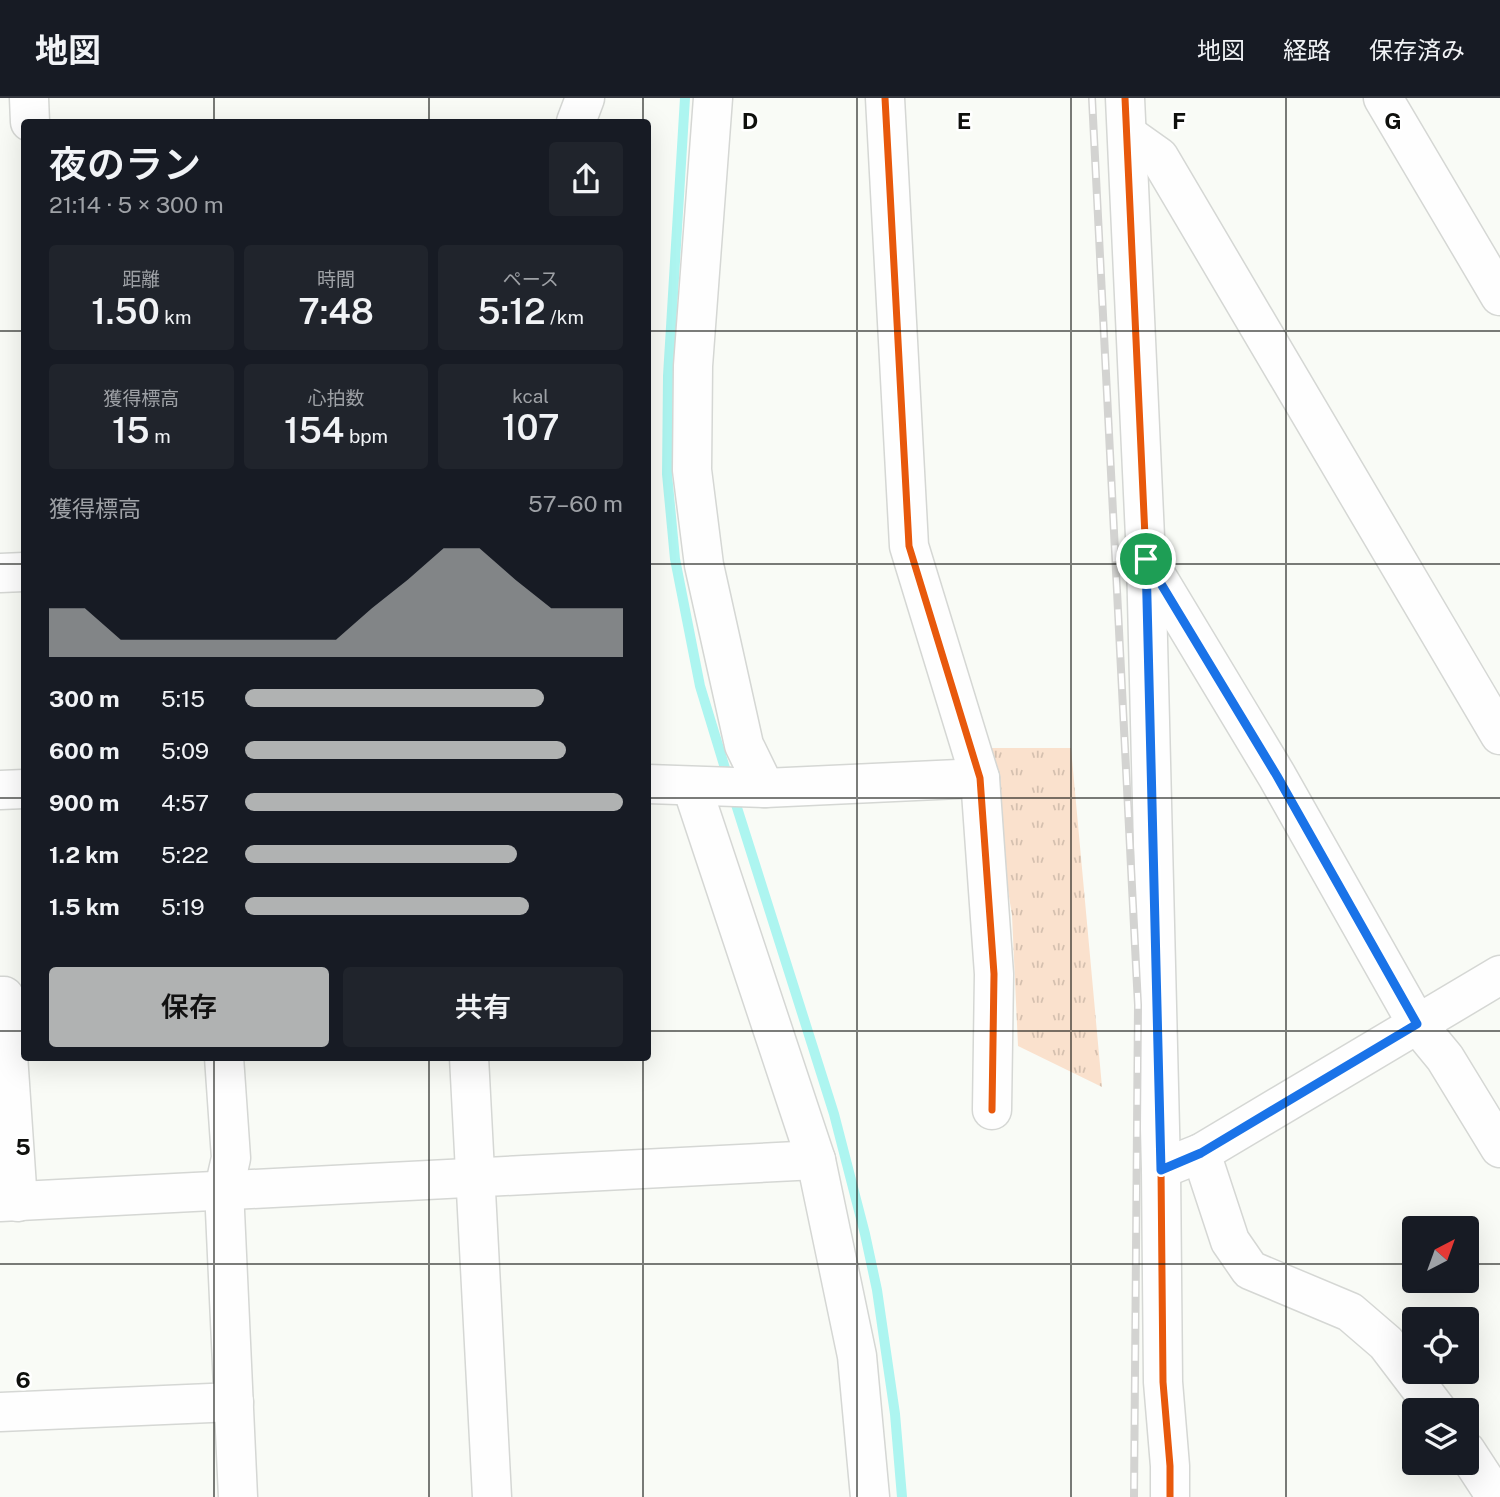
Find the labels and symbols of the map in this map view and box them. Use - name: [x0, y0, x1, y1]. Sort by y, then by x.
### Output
- text: D: [742, 107, 758, 134]
- text: E: [957, 107, 971, 134]
- text: F: [1172, 107, 1186, 134]
- text: G: [1384, 107, 1402, 134]
- pin: [1116, 529, 1176, 589]
- text: 5: [15, 1133, 31, 1160]
- north arrow: [1402, 1216, 1479, 1293]
- text: 6: [15, 1366, 31, 1393]

